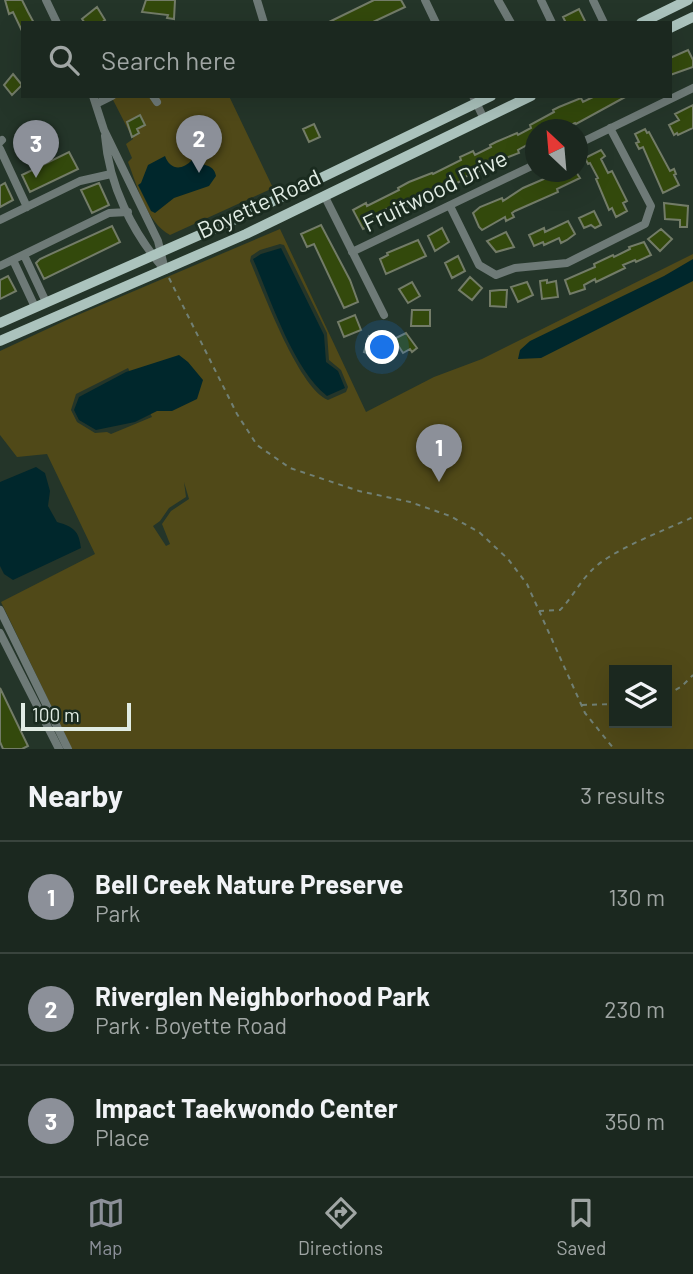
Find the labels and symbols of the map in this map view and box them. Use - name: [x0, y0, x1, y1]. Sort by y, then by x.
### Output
- pin: 2: [176, 115, 222, 173]
- north arrow: [525, 119, 588, 182]
- pin: 3: [13, 120, 59, 178]
- street label: Fruitwood Drive: [358, 143, 511, 237]
- street label: Boyette Road: [192, 162, 325, 244]
- your location: [365, 330, 399, 364]
- pin: 1: [416, 424, 462, 482]
- scale bar: [21, 700, 131, 732]

